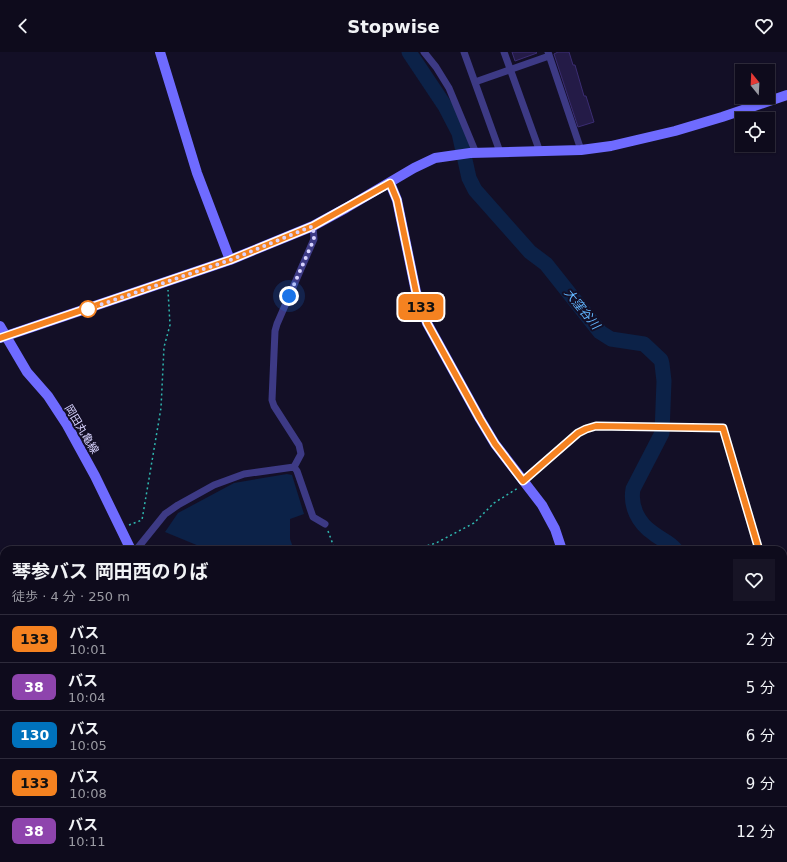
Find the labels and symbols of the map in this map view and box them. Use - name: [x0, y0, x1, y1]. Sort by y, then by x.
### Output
- north arrow: [735, 64, 775, 104]
- your location: [279, 286, 299, 306]
- water label: 大窪谷川: [561, 286, 604, 334]
- line badge: 133: [398, 294, 444, 320]
- unlabelled marker: [79, 300, 97, 318]
- street label: 岡田丸亀線: [62, 402, 101, 456]

